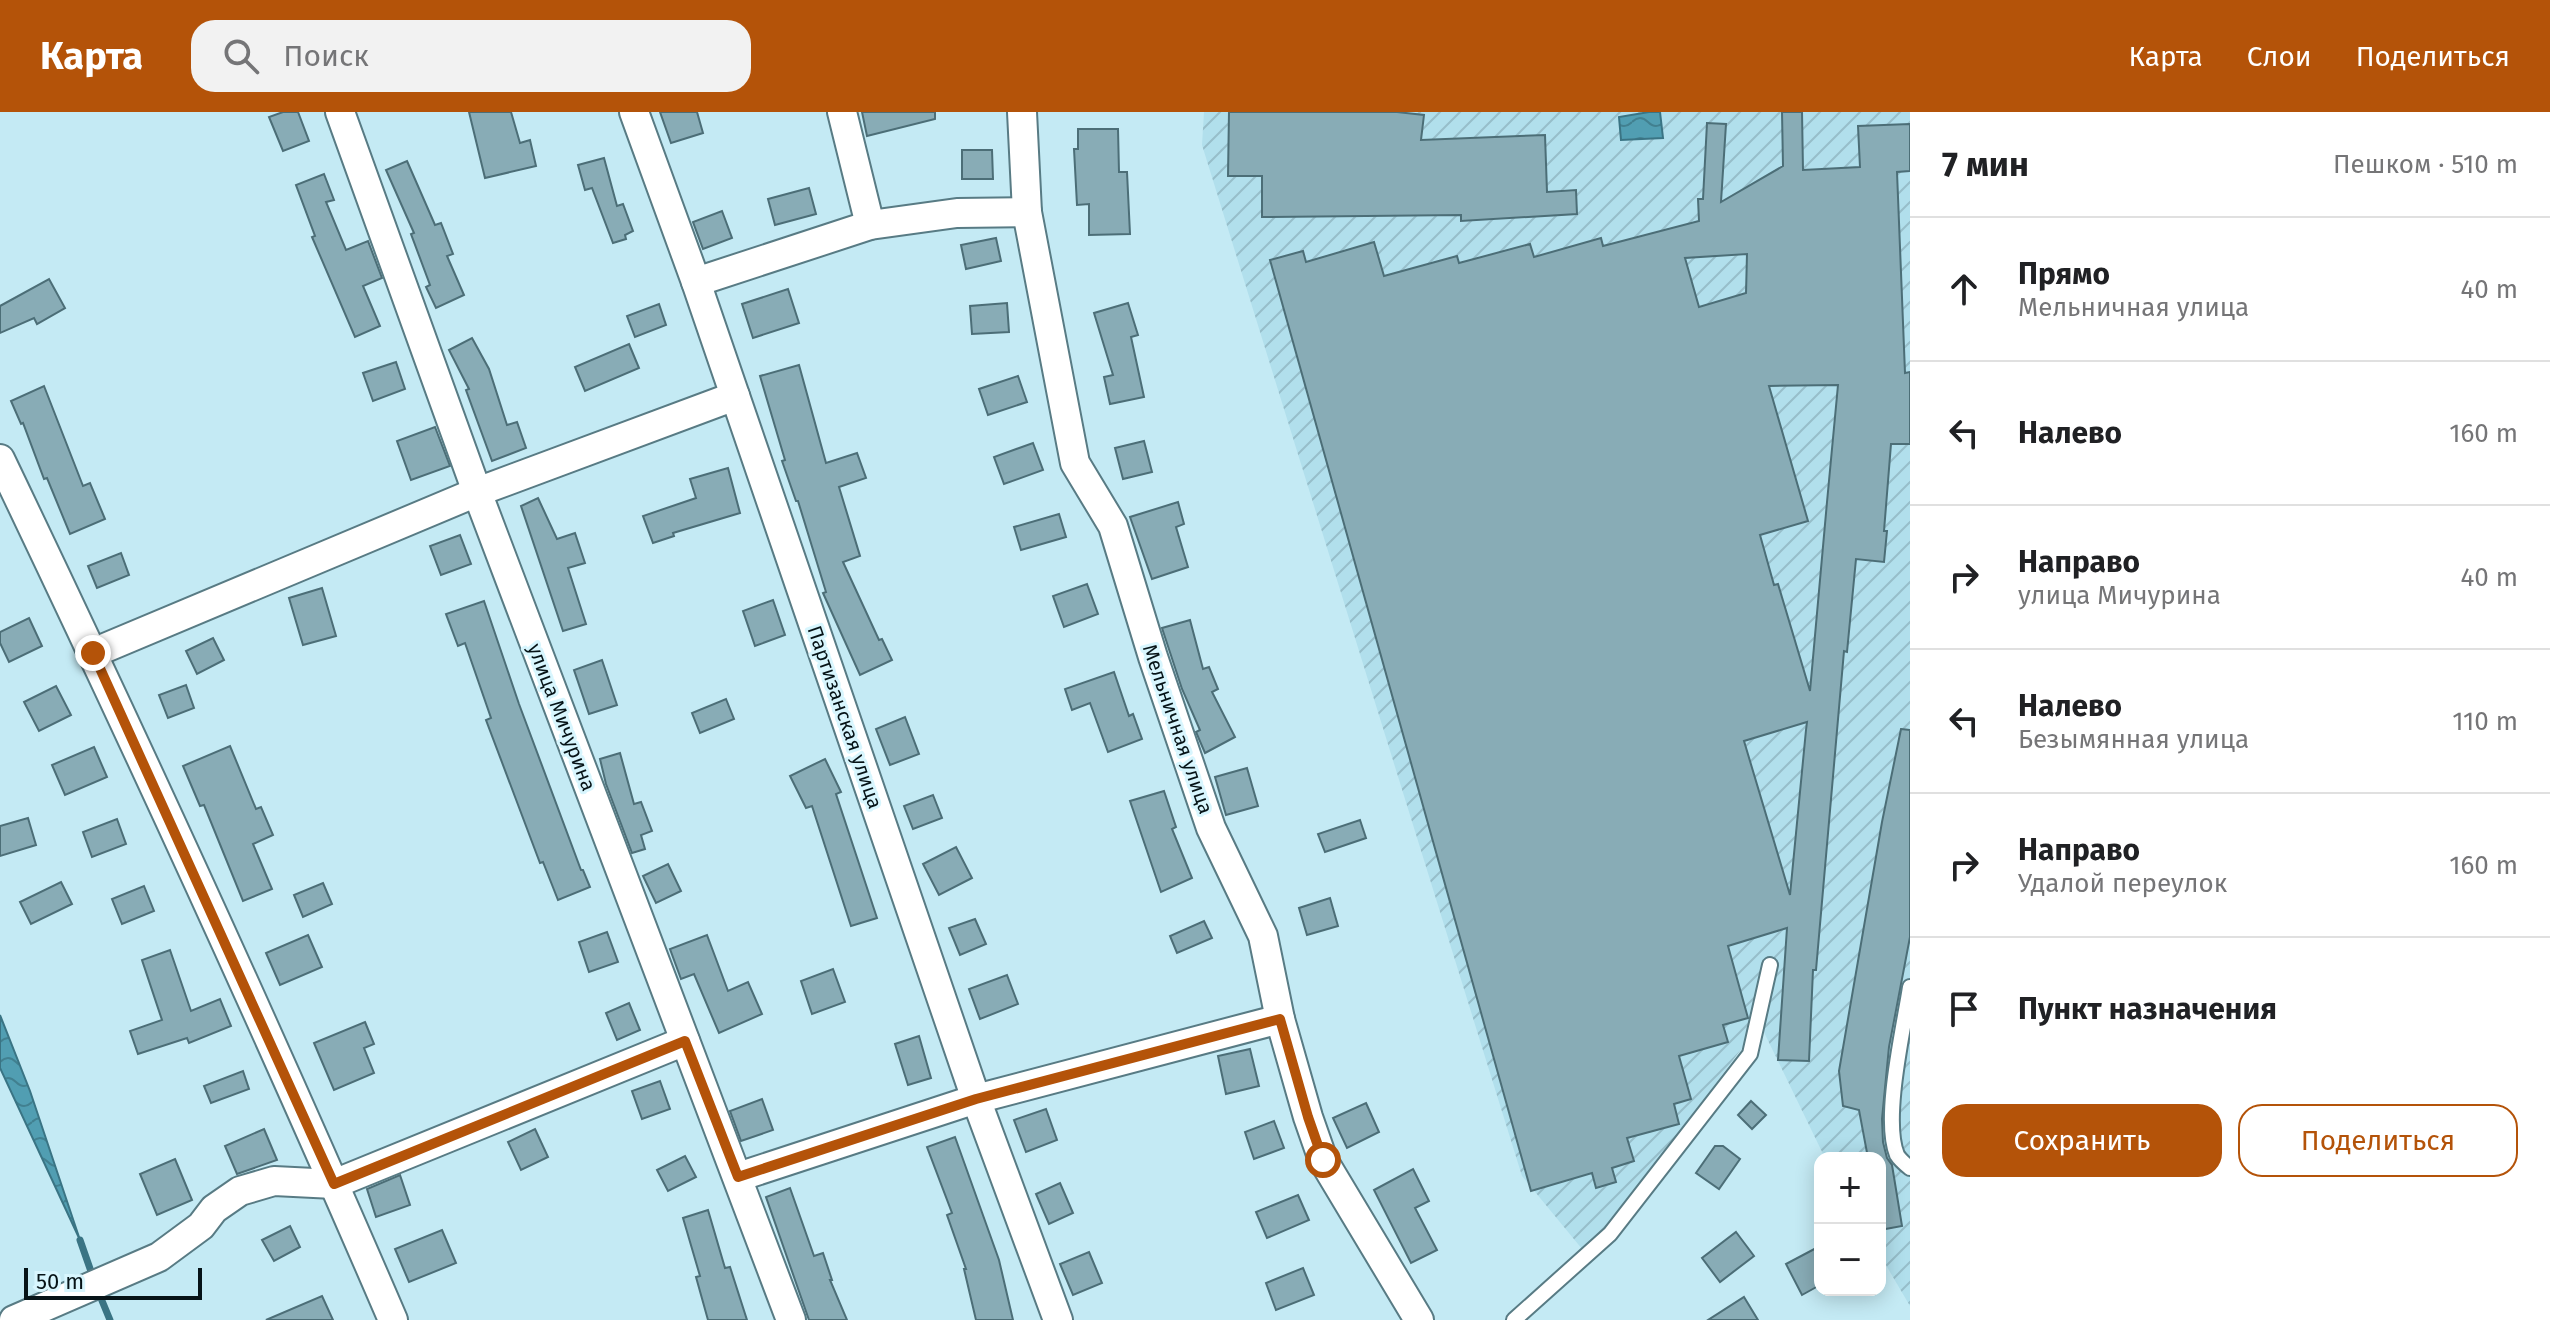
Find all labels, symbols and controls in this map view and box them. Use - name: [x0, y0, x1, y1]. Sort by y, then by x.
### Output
- search box: [191, 20, 751, 92]
- text: Карта: [40, 33, 143, 79]
- icon: search: [219, 34, 263, 78]
- text: Поиск: [283, 38, 369, 74]
- text: Карта: [2128, 40, 2203, 73]
- text: Слои: [2247, 40, 2312, 73]
- text: Поделиться: [2356, 40, 2510, 73]
- text: 7 мин: [1942, 144, 2029, 185]
- text: Пешком · 510 m: [2333, 149, 2518, 180]
- text: Прямо: [2018, 256, 2110, 292]
- icon: ahead: [1942, 267, 1986, 311]
- text: 40 m: [2460, 274, 2518, 305]
- text: Мельничная улица: [2018, 292, 2249, 323]
- icon: left: [1942, 411, 1986, 455]
- text: Налево: [2018, 415, 2122, 451]
- text: 160 m: [2449, 418, 2518, 449]
- text: Направо: [2018, 544, 2140, 580]
- icon: right: [1942, 555, 1986, 599]
- text: 40 m: [2460, 562, 2518, 593]
- text: улица Мичурина: [2018, 580, 2221, 611]
- street label: Партизанская улица: [802, 622, 888, 812]
- route end: [75, 635, 111, 671]
- street label: улица Мичурина: [523, 640, 601, 794]
- street label: Мельничная улица: [1138, 641, 1218, 817]
- text: Налево: [2018, 688, 2122, 724]
- icon: left: [1942, 699, 1986, 743]
- text: 110 m: [2452, 706, 2518, 737]
- text: Безымянная улица: [2018, 724, 2249, 755]
- text: Направо: [2018, 832, 2140, 868]
- icon: right: [1942, 843, 1986, 887]
- text: 160 m: [2449, 850, 2518, 881]
- text: Удалой переулок: [2018, 868, 2227, 899]
- icon: arrive: [1942, 987, 1986, 1031]
- text: Пункт назначения: [2018, 991, 2277, 1027]
- button: Сохранить: [1942, 1104, 2222, 1177]
- button: Поделиться: [2238, 1104, 2518, 1177]
- route start: [1305, 1142, 1341, 1178]
- map controls: [1814, 1152, 1886, 1296]
- button: +: [1814, 1152, 1886, 1224]
- button: −: [1814, 1224, 1886, 1296]
- scale bar: [24, 1264, 202, 1300]
- text: 50 m: [36, 1268, 84, 1295]

